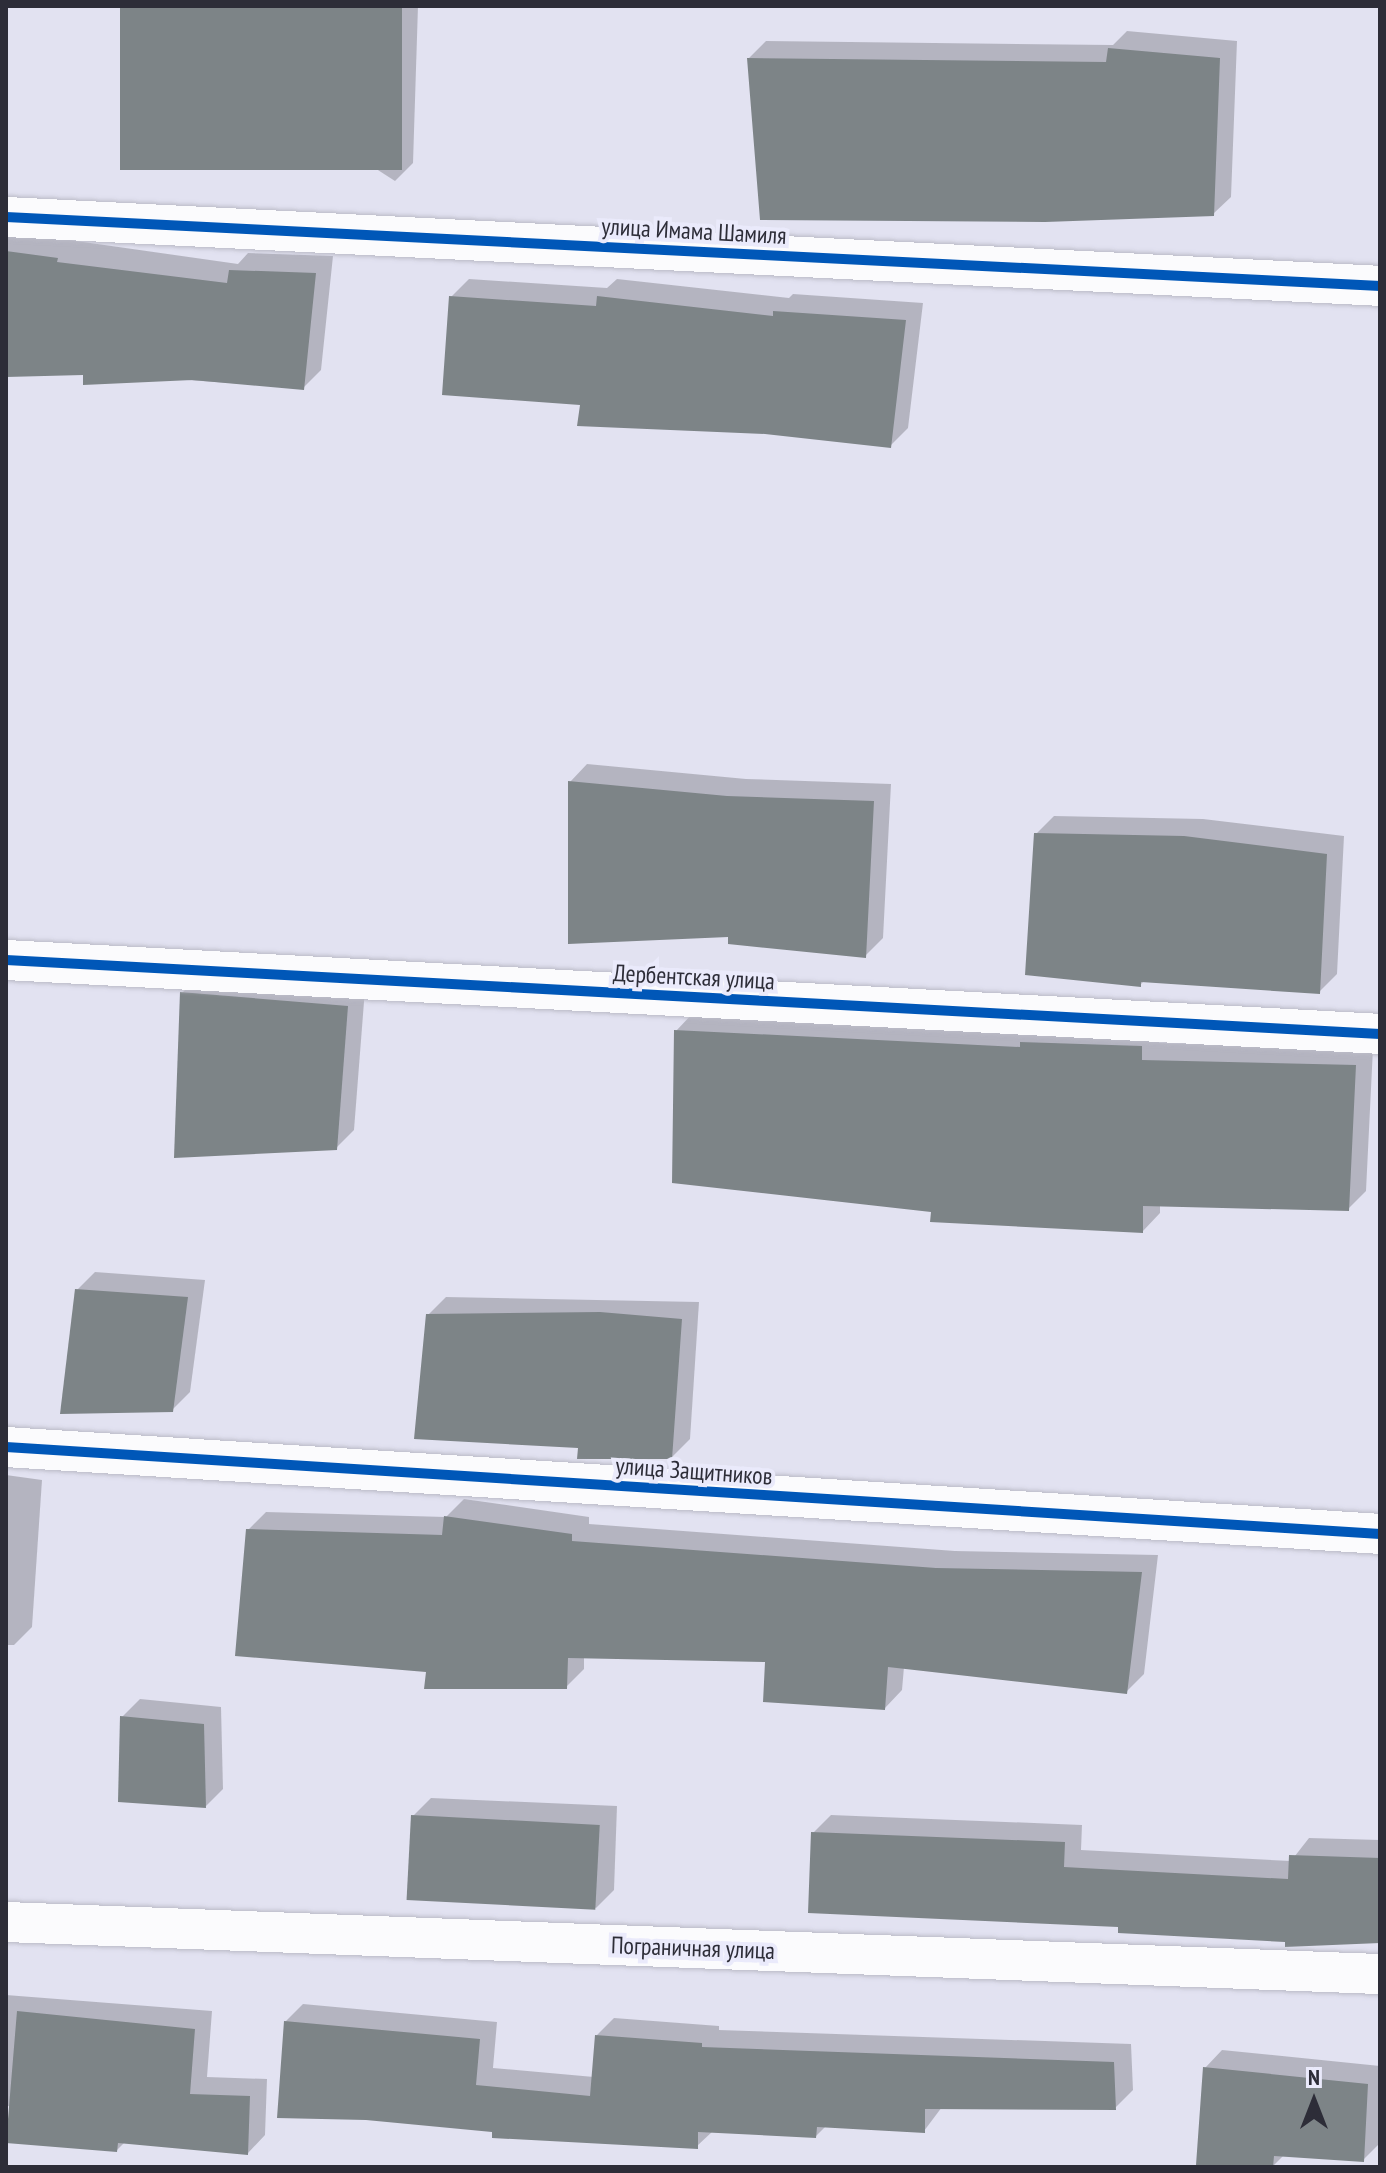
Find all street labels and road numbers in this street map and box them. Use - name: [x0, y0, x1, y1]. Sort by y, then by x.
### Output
- street label: улица Имама Шамиля: [601, 212, 787, 250]
- street label: Дербентская улица: [612, 958, 776, 996]
- street label: улица Защитников: [615, 1451, 773, 1491]
- street label: Пограничная улица: [610, 1931, 776, 1965]

